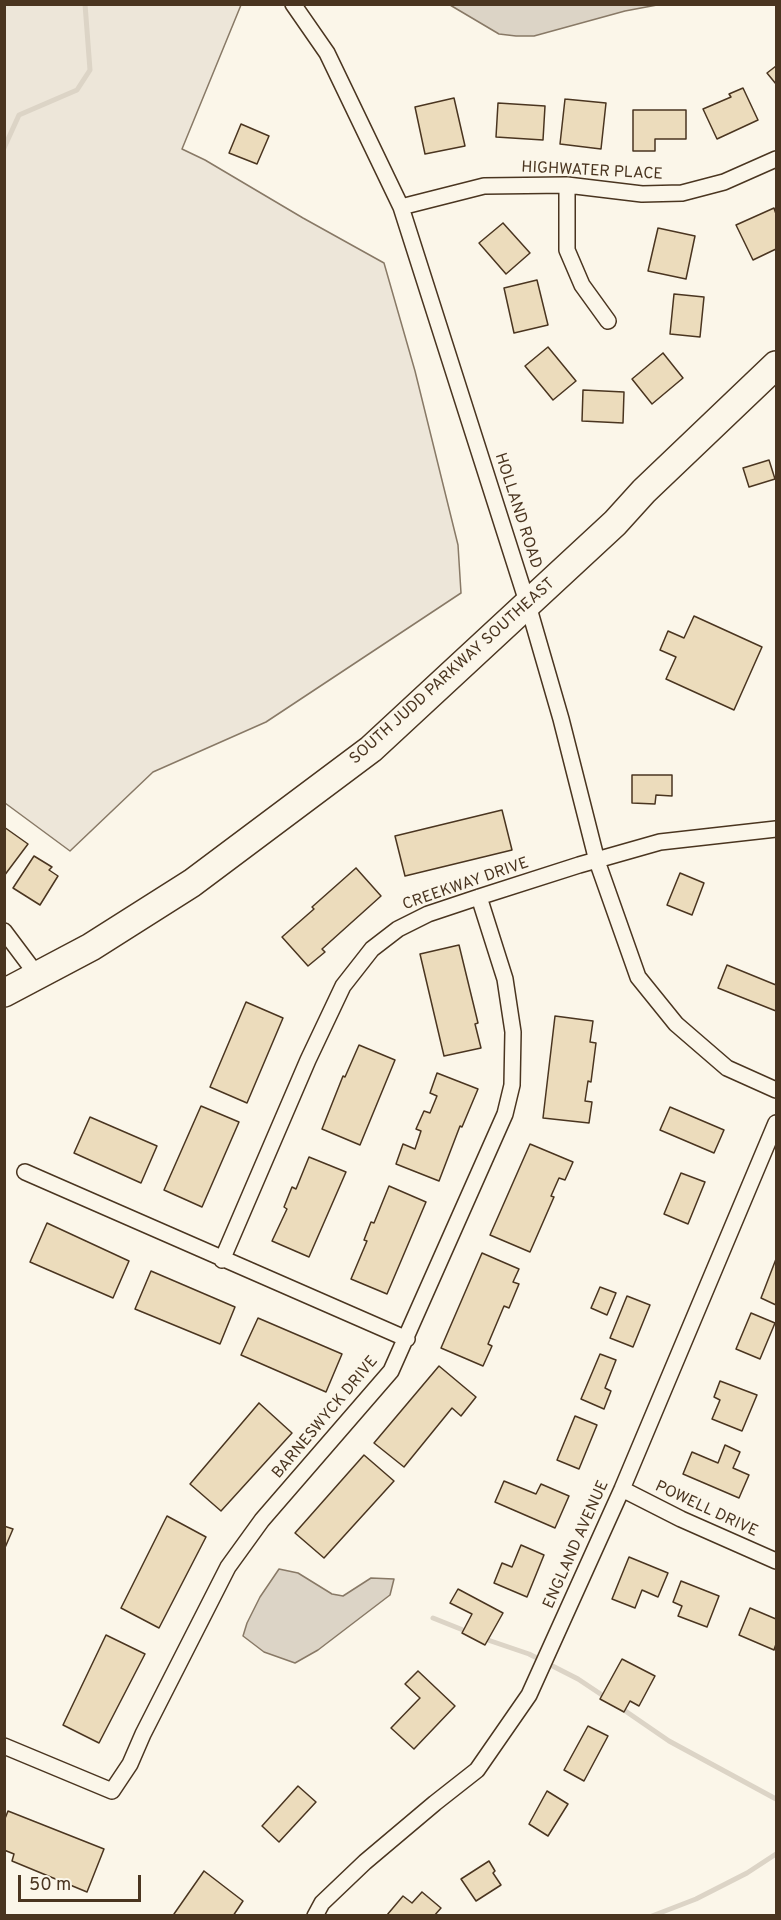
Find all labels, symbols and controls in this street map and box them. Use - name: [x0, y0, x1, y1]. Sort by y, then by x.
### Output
- street label: HIGHWATER PLACE: [521, 159, 663, 185]
- street label: HOLLAND ROAD: [489, 451, 545, 571]
- street label: SOUTH JUDD PARKWAY SOUTHEAST: [346, 575, 560, 769]
- street label: CREEKWAY DRIVE: [400, 854, 532, 916]
- street label: BARNESWYCK DRIVE: [269, 1353, 383, 1483]
- street label: ENGLAND AVENUE: [540, 1478, 614, 1612]
- street label: POWELL DRIVE: [651, 1478, 761, 1542]
- scale bar: [21, 1863, 144, 1901]
- text: 50 m: [29, 1874, 71, 1897]

